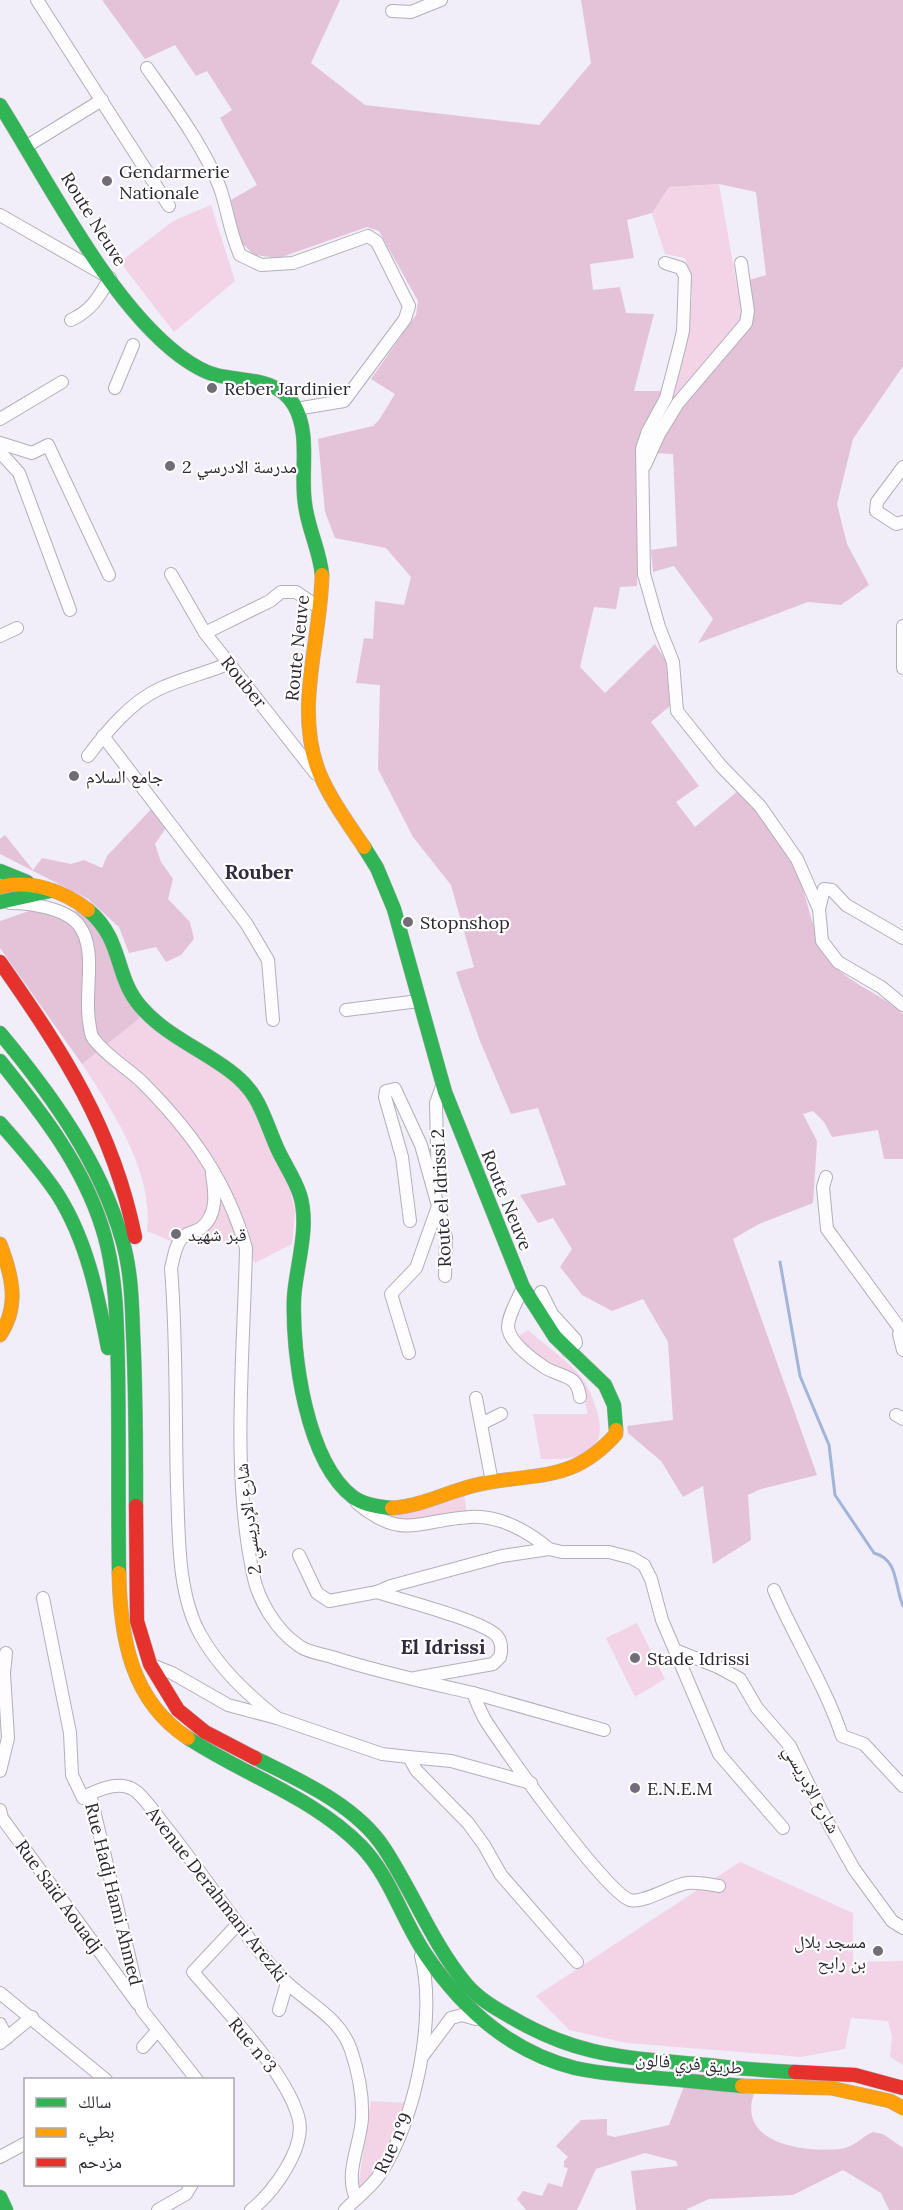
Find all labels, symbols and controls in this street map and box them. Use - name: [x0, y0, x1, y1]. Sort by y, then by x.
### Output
- place label: Gendarmerie Nationale: [119, 160, 230, 204]
- street label: Route Neuve: [56, 168, 132, 271]
- marker: Gendarmerie Nationale: [100, 174, 114, 188]
- place label: Reber Jardinier: [224, 377, 351, 400]
- marker: Reber Jardinier: [205, 381, 219, 395]
- place label: مدرسة الادرسي 2: [182, 455, 297, 481]
- marker: مدرسة الادرسي 2: [163, 459, 177, 473]
- street label: Route Neuve: [280, 594, 314, 702]
- street label: Rouber: [216, 651, 272, 713]
- place label: جامع السلام: [86, 765, 163, 789]
- marker: جامع السلام: [67, 769, 81, 783]
- district label: Rouber: [225, 859, 294, 884]
- place label: Stopnshop: [420, 911, 510, 934]
- marker: Stopnshop: [401, 915, 415, 929]
- street label: Route el Idrissi 2: [426, 1128, 456, 1268]
- street label: Route Neuve: [476, 1146, 538, 1254]
- place label: قبر شهيد: [188, 1223, 247, 1246]
- marker: قبر شهيد: [169, 1227, 183, 1241]
- street label: شارع الإدريسي 2: [230, 1462, 270, 1576]
- district label: El Idrissi: [400, 1634, 486, 1659]
- place label: Stade Idrissi: [647, 1647, 750, 1670]
- marker: Stade Idrissi: [628, 1651, 642, 1665]
- street label: شارع الإدريسي: [775, 1741, 846, 1839]
- place label: E.N.E.M: [647, 1777, 713, 1800]
- marker: E.N.E.M: [628, 1781, 642, 1795]
- street label: Rue Hadj Hami Ahmed: [80, 1800, 148, 1988]
- street label: Avenue Derahmani Arezki: [141, 1801, 292, 1986]
- street label: Rue Saïd Aouadj: [10, 1835, 108, 1957]
- place label: مسجد بلال بن رابح: [794, 1930, 866, 1975]
- marker: مسجد بلال بن رابح: [871, 1944, 885, 1958]
- street label: Rue n°3: [224, 2013, 282, 2077]
- street label: طريق فري فالون: [634, 2047, 743, 2083]
- legend: [24, 2078, 234, 2186]
- text: سالك: [78, 2090, 111, 2113]
- street label: Rue n°9: [369, 2109, 417, 2177]
- text: بطيء: [78, 2120, 115, 2147]
- text: مزدحم: [78, 2150, 122, 2174]

